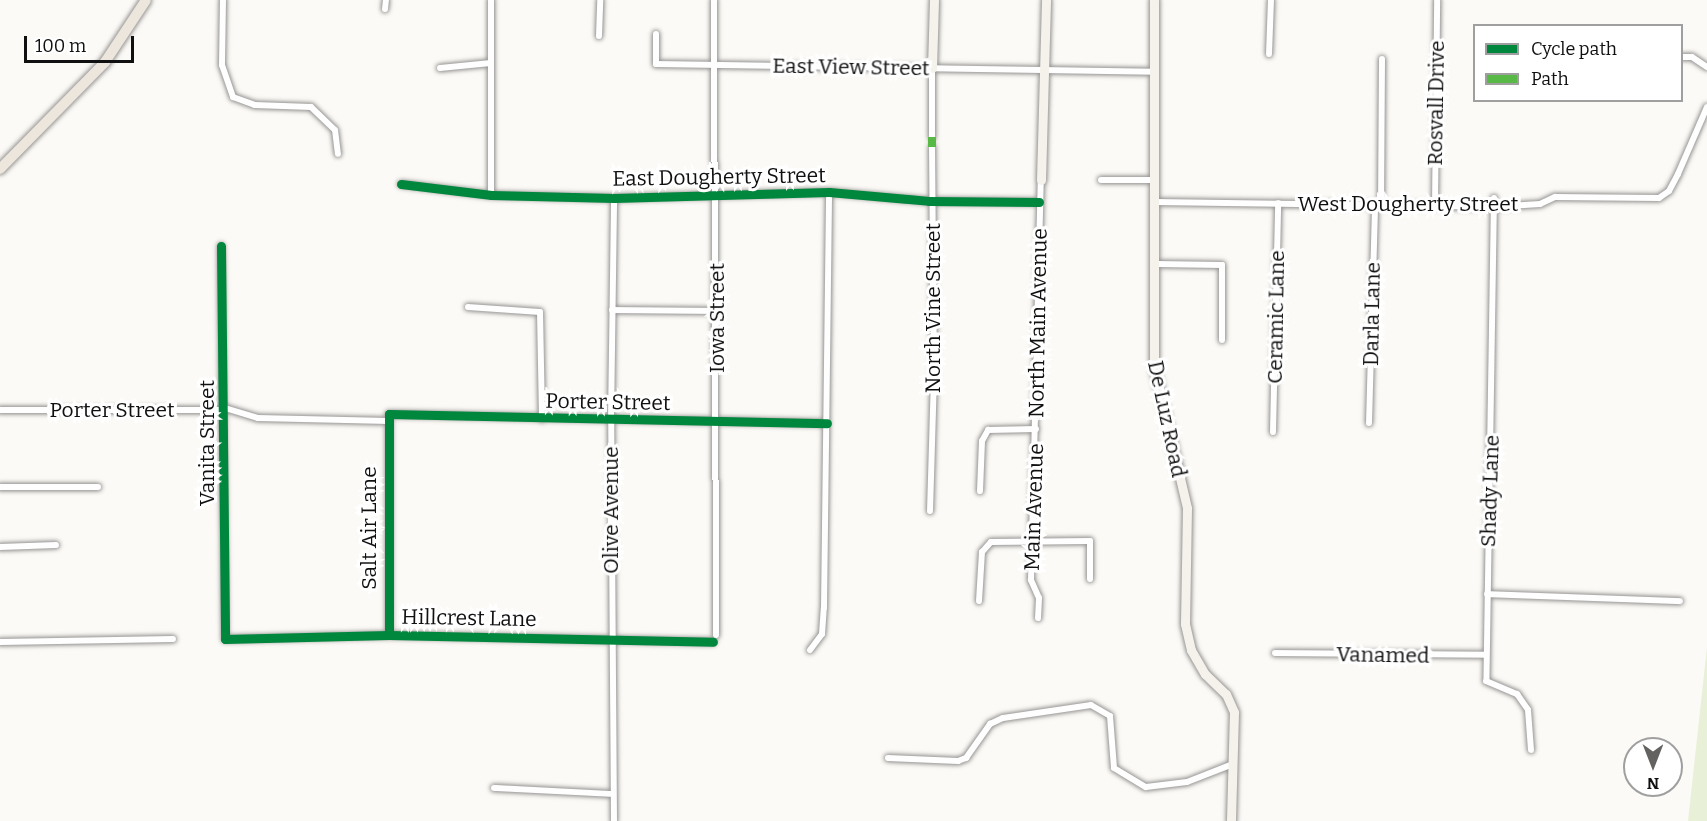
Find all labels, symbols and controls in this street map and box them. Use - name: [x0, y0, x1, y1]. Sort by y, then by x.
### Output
- scale bar: [27, 24, 136, 62]
- legend: [1473, 24, 1683, 102]
- text: 100 m: [35, 35, 86, 57]
- text: Cycle path: [1531, 38, 1617, 60]
- street label: Rosvall Drive: [1422, 40, 1450, 166]
- street label: East View Street: [772, 53, 930, 81]
- text: Path: [1531, 68, 1569, 90]
- street label: East Dougherty Street: [612, 163, 826, 191]
- street label: West Dougherty Street: [1298, 191, 1518, 217]
- street label: North Vine Street: [920, 223, 946, 393]
- street label: North Main Avenue: [1024, 228, 1052, 418]
- street label: Ceramic Lane: [1262, 250, 1290, 384]
- street label: Darla Lane: [1358, 262, 1386, 366]
- street label: Iowa Street: [704, 263, 730, 373]
- street label: De Luz Road: [1142, 358, 1192, 480]
- street label: Vanita Street: [194, 380, 220, 506]
- street label: Porter Street: [545, 388, 671, 416]
- street label: Porter Street: [49, 397, 175, 423]
- street label: Shady Lane: [1475, 434, 1505, 548]
- street label: Main Avenue: [1019, 443, 1049, 571]
- street label: Olive Avenue: [598, 446, 624, 574]
- street label: Salt Air Lane: [356, 466, 382, 590]
- street label: Hillcrest Lane: [401, 604, 537, 632]
- street label: Vanamed: [1336, 642, 1430, 668]
- north arrow: [1623, 737, 1683, 797]
- text: N: [1647, 774, 1659, 793]

